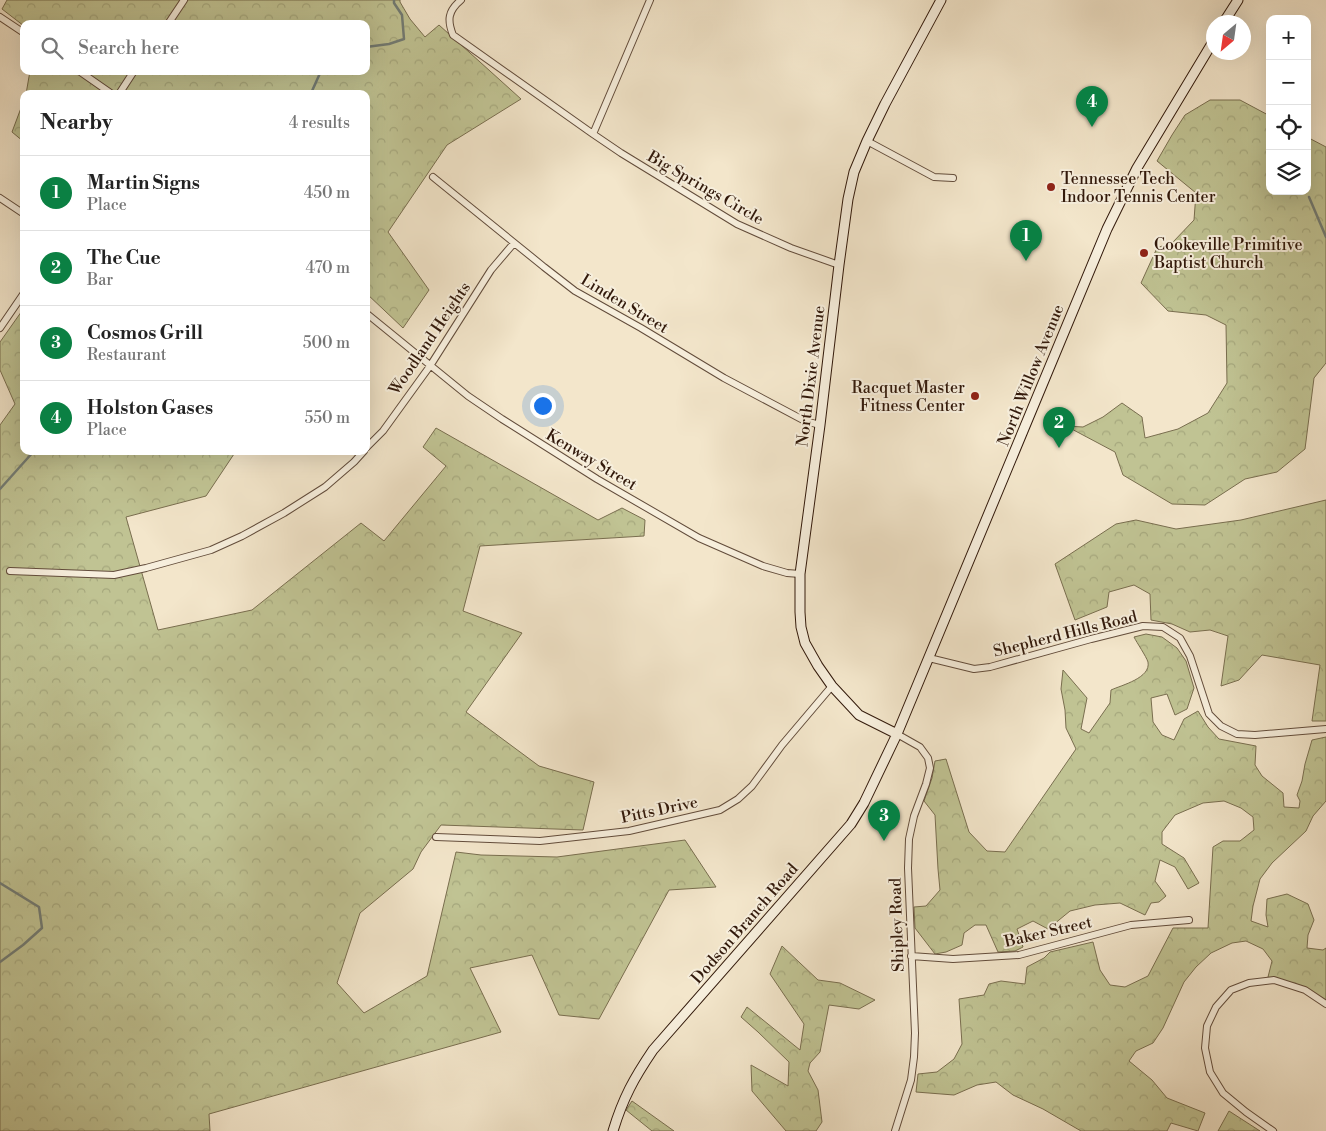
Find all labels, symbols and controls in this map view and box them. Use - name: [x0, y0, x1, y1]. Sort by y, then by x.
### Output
- north arrow: [1206, 15, 1251, 60]
- map controls: [1266, 15, 1311, 195]
- button: +: [1266, 15, 1311, 60]
- search box: [20, 20, 370, 75]
- icon: search: [38, 34, 66, 62]
- text: Search here: [78, 36, 179, 60]
- button: −: [1266, 60, 1311, 105]
- pin: 4: [1076, 86, 1108, 127]
- button: locate: [1266, 105, 1311, 150]
- text: Nearby: [40, 110, 113, 136]
- text: 4 results: [289, 113, 350, 133]
- street label: Big Springs Circle: [643, 146, 767, 229]
- button: layers: [1266, 150, 1311, 195]
- place label: Tennessee Tech Indoor Tennis Center: [1061, 169, 1216, 207]
- text: Martin Signs: [87, 171, 200, 195]
- marker: Tennessee Tech Indoor Tennis Center: [1045, 181, 1057, 193]
- text: 1: [52, 183, 60, 203]
- text: 450 m: [304, 183, 350, 203]
- text: Place: [87, 195, 127, 215]
- pin: 1: [1010, 220, 1042, 261]
- place label: Cookeville Primitive Baptist Church: [1153, 235, 1303, 273]
- text: The Cue: [87, 246, 161, 270]
- marker: Cookeville Primitive Baptist Church: [1138, 247, 1150, 259]
- text: 2: [51, 258, 61, 278]
- text: 470 m: [306, 258, 350, 278]
- text: Bar: [87, 270, 113, 290]
- street label: Linden Street: [577, 270, 672, 338]
- street label: Woodland Heights: [384, 278, 475, 400]
- street label: North Willow Avenue: [993, 302, 1069, 449]
- street label: North Dixie Avenue: [792, 304, 830, 448]
- text: Cosmos Grill: [87, 321, 203, 345]
- text: 3: [51, 333, 61, 353]
- text: 500 m: [303, 333, 350, 353]
- text: Restaurant: [87, 345, 166, 365]
- place label: Racquet Master Fitness Center: [851, 378, 965, 416]
- marker: Racquet Master Fitness Center: [969, 390, 981, 402]
- your location: [530, 393, 556, 419]
- text: Holston Gases: [87, 396, 213, 420]
- pin: 2: [1043, 407, 1075, 448]
- text: 4: [51, 408, 61, 428]
- text: 550 m: [304, 408, 350, 428]
- text: Place: [87, 420, 127, 440]
- street label: Kenway Street: [542, 425, 641, 495]
- street label: Shepherd Hills Road: [991, 606, 1139, 662]
- street label: Pitts Drive: [619, 792, 700, 828]
- pin: 3: [868, 800, 900, 841]
- street label: Dodson Branch Road: [687, 859, 802, 988]
- street label: Shipley Road: [885, 878, 909, 972]
- street label: Baker Street: [1001, 912, 1094, 952]

